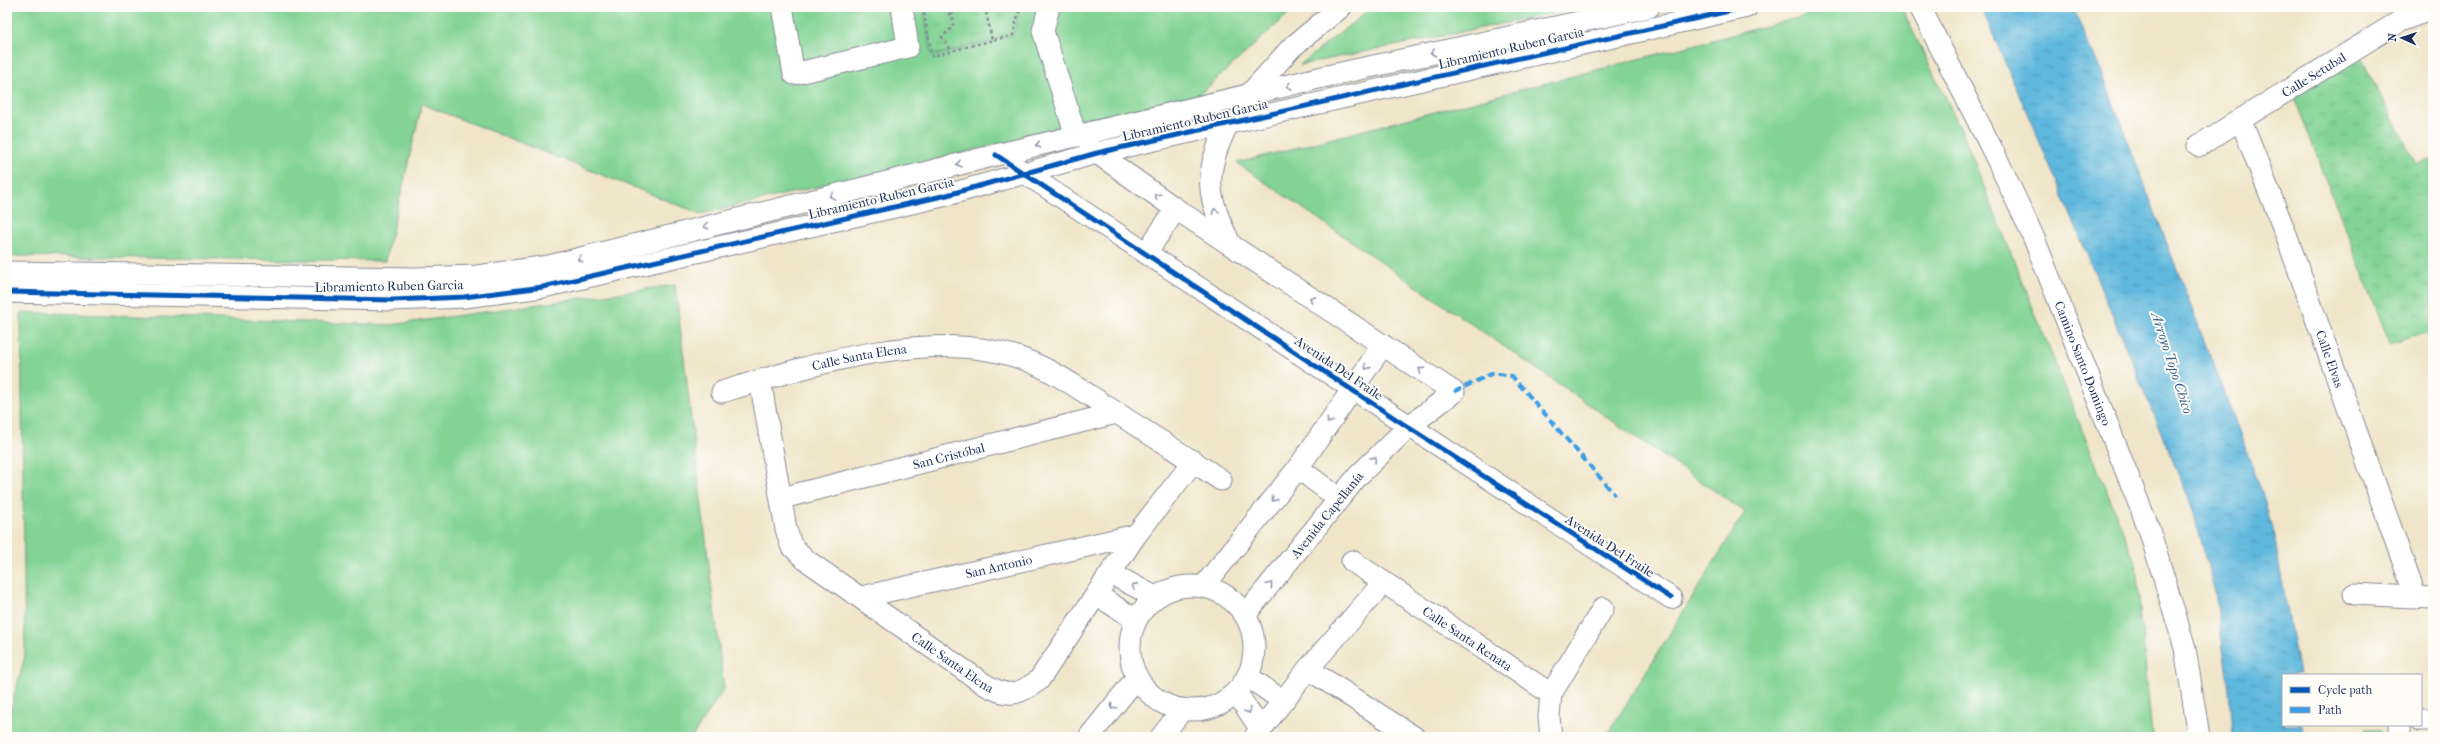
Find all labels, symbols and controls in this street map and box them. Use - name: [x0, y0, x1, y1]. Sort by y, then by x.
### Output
- north arrow: [2382, 18, 2422, 58]
- street label: Libramiento Ruben Garcia: [1437, 24, 1586, 72]
- text: N: [2386, 32, 2399, 42]
- one-way arrow: [1430, 49, 1436, 57]
- street label: Calle Setubal: [2279, 49, 2349, 100]
- one-way arrow: [1286, 81, 1293, 90]
- street label: Libramiento Ruben Garcia: [1121, 96, 1270, 144]
- one-way arrow: [1035, 140, 1042, 149]
- one-way arrow: [955, 159, 962, 168]
- street label: Libramiento Ruben Garcia: [807, 174, 956, 222]
- one-way arrow: [829, 191, 836, 199]
- one-way arrow: [1155, 194, 1162, 201]
- one-way arrow: [1211, 207, 1219, 214]
- one-way arrow: [703, 222, 709, 230]
- one-way arrow: [577, 254, 583, 262]
- street label: Libramiento Ruben Garcia: [315, 277, 464, 295]
- one-way arrow: [1310, 296, 1317, 303]
- street label: Camino Santo Domingo: [2052, 299, 2115, 428]
- water label: Arroyo Topo Chico: [2147, 308, 2196, 416]
- street label: Calle Elvas: [2313, 328, 2348, 390]
- street label: Avenida Del Fraile: [1291, 332, 1386, 403]
- street label: Calle Santa Elena: [810, 341, 908, 373]
- one-way arrow: [1364, 363, 1372, 370]
- one-way arrow: [1418, 367, 1425, 375]
- one-way arrow: [1327, 417, 1334, 424]
- street label: San Cristóbal: [911, 439, 987, 472]
- one-way arrow: [1369, 456, 1377, 464]
- street label: Avenida Capellanía: [1287, 468, 1367, 562]
- one-way arrow: [1272, 495, 1279, 502]
- street label: Avenida Del Fraile: [1562, 511, 1658, 581]
- street label: San Antonio: [964, 551, 1034, 581]
- one-way arrow: [1265, 582, 1272, 590]
- one-way arrow: [1131, 583, 1138, 590]
- street label: Calle Santa Renata: [1420, 603, 1516, 674]
- street label: Calle Santa Elena: [909, 629, 997, 696]
- legend: [2282, 674, 2422, 726]
- text: Cycle path: [2318, 683, 2373, 697]
- one-way arrow: [1110, 702, 1117, 709]
- text: Path: [2318, 703, 2342, 717]
- one-way arrow: [1243, 707, 1251, 714]

